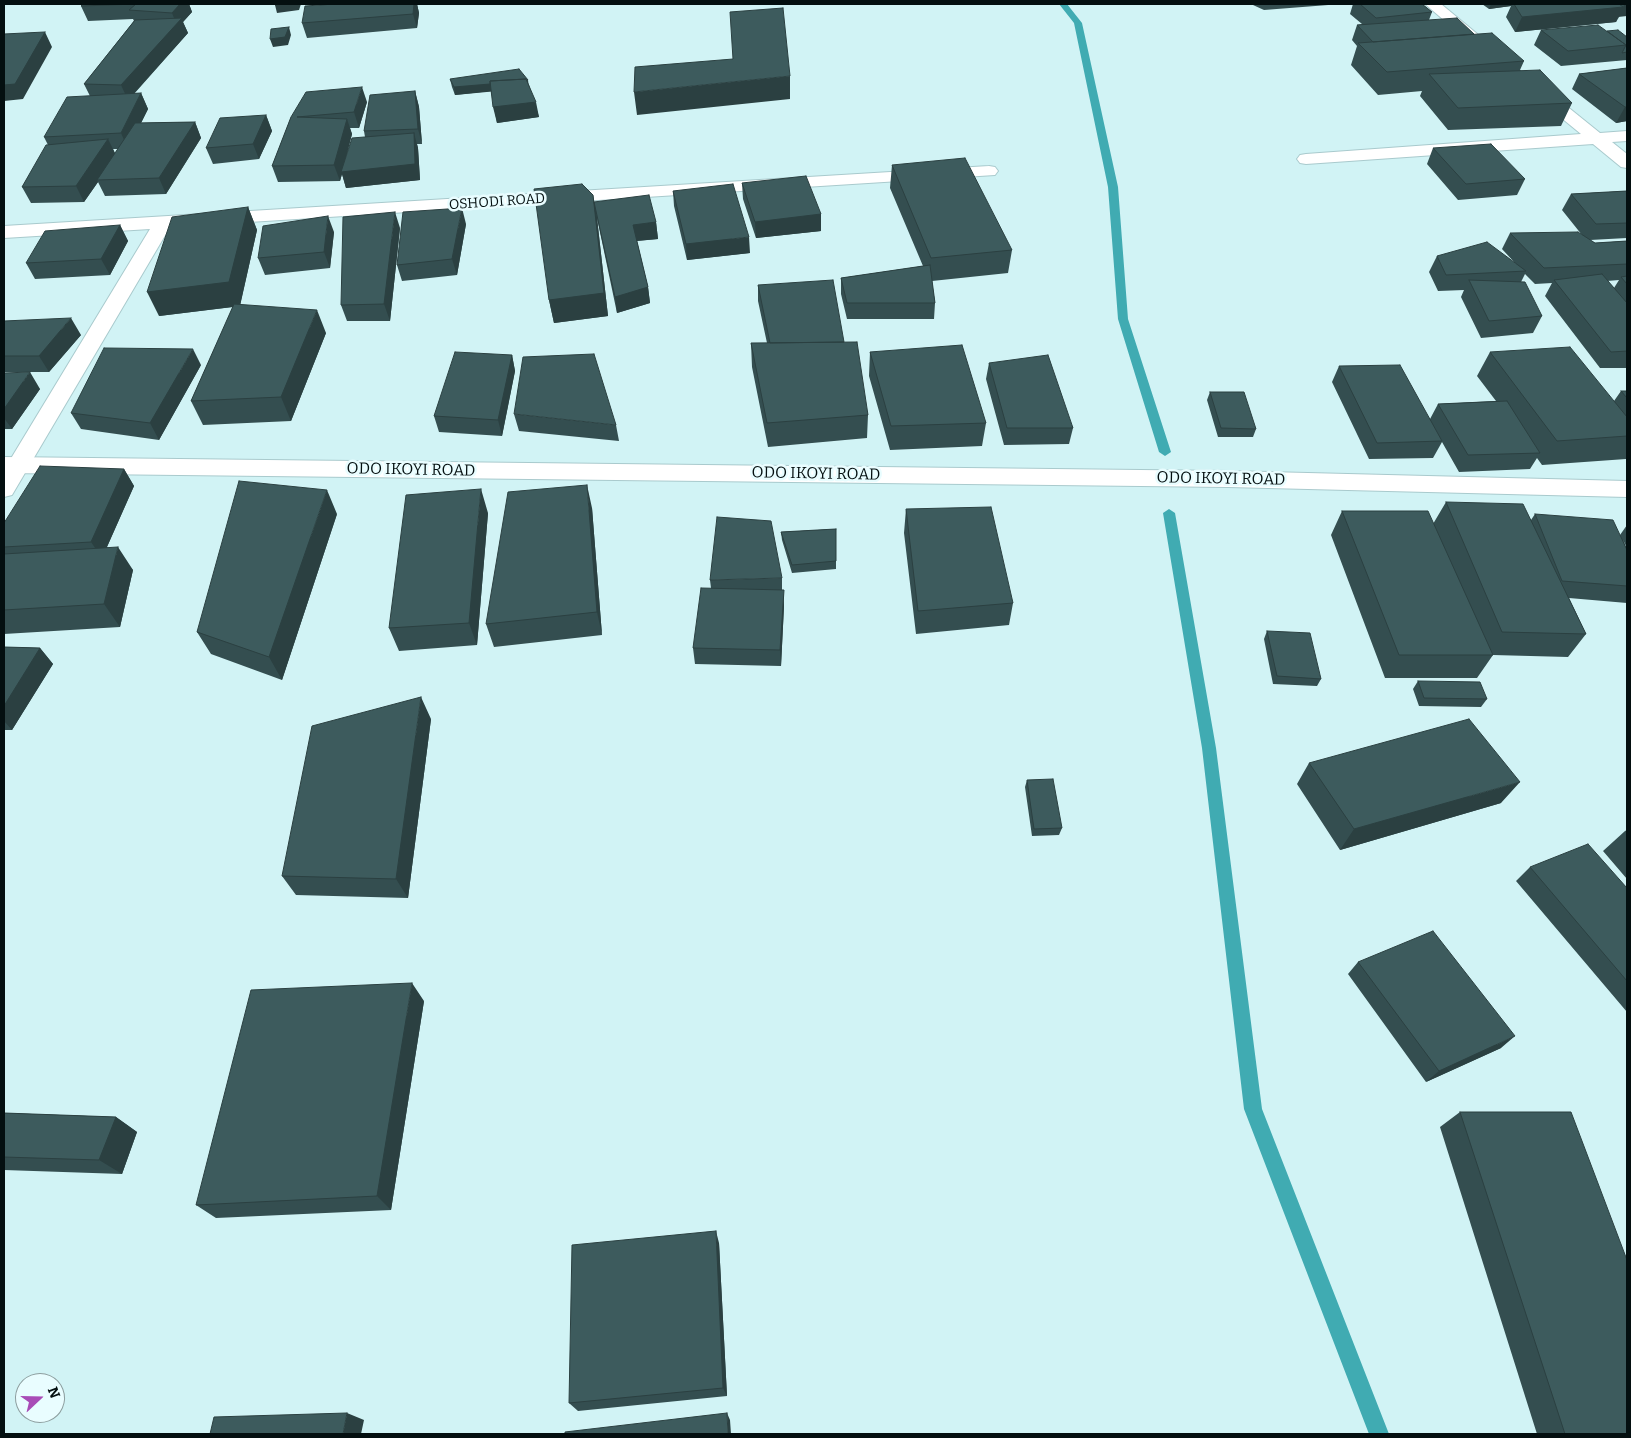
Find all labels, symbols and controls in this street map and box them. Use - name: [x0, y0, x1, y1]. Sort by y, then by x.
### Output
- street label: OSHODI ROAD: [448, 190, 546, 214]
- street label: ODO IKOYI ROAD: [346, 459, 476, 481]
- street label: ODO IKOYI ROAD: [751, 463, 881, 485]
- street label: ODO IKOYI ROAD: [1156, 468, 1286, 490]
- north arrow: [15, 1373, 65, 1423]
- text: N: [44, 1385, 63, 1401]

